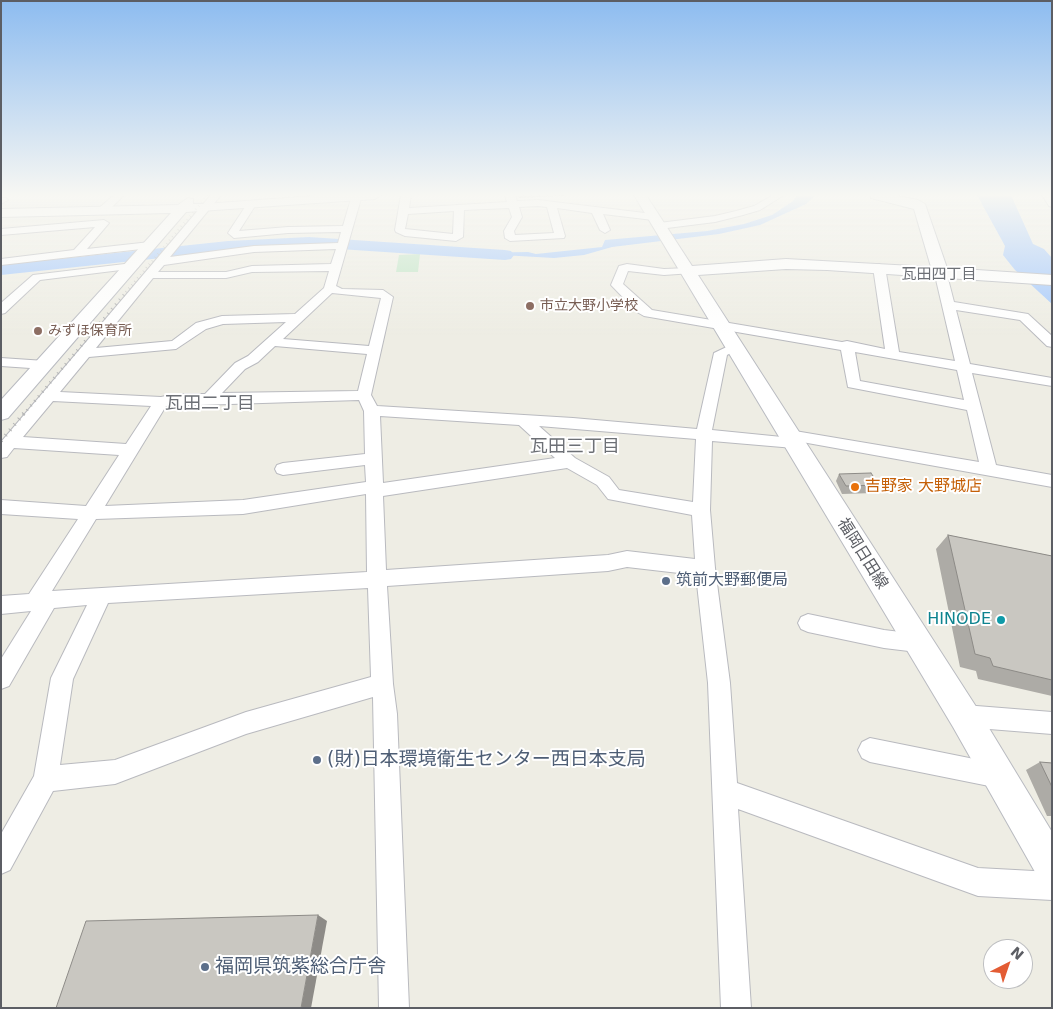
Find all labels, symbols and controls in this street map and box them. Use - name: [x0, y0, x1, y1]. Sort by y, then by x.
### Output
- district label: 瓦田四丁目: [902, 266, 976, 284]
- place label: 市立大野小学校: [540, 298, 638, 314]
- marker: 市立大野小学校: [524, 300, 536, 312]
- place label: みずほ保育所: [48, 323, 132, 339]
- marker: みずほ保育所: [32, 325, 44, 337]
- district label: 瓦田二丁目: [165, 393, 255, 415]
- district label: 瓦田三丁目: [530, 436, 620, 458]
- place label: 吉野家 大野城店: [865, 477, 982, 497]
- marker: 吉野家 大野城店: [849, 481, 861, 493]
- street label: 福岡日田線: [833, 515, 891, 593]
- place label: 筑前大野郵便局: [676, 571, 788, 591]
- marker: 筑前大野郵便局: [660, 575, 672, 587]
- place label: HINODE: [927, 610, 991, 630]
- marker: HINODE: [995, 614, 1007, 626]
- place label: (財)日本環境衛生センター西日本支局: [327, 749, 646, 771]
- marker: (財)日本環境衛生センター西日本支局: [311, 754, 323, 766]
- north arrow: [983, 939, 1033, 989]
- text: N: [1008, 944, 1027, 963]
- place label: 福岡県筑紫総合庁舎: [215, 956, 386, 978]
- marker: 福岡県筑紫総合庁舎: [199, 961, 211, 973]

